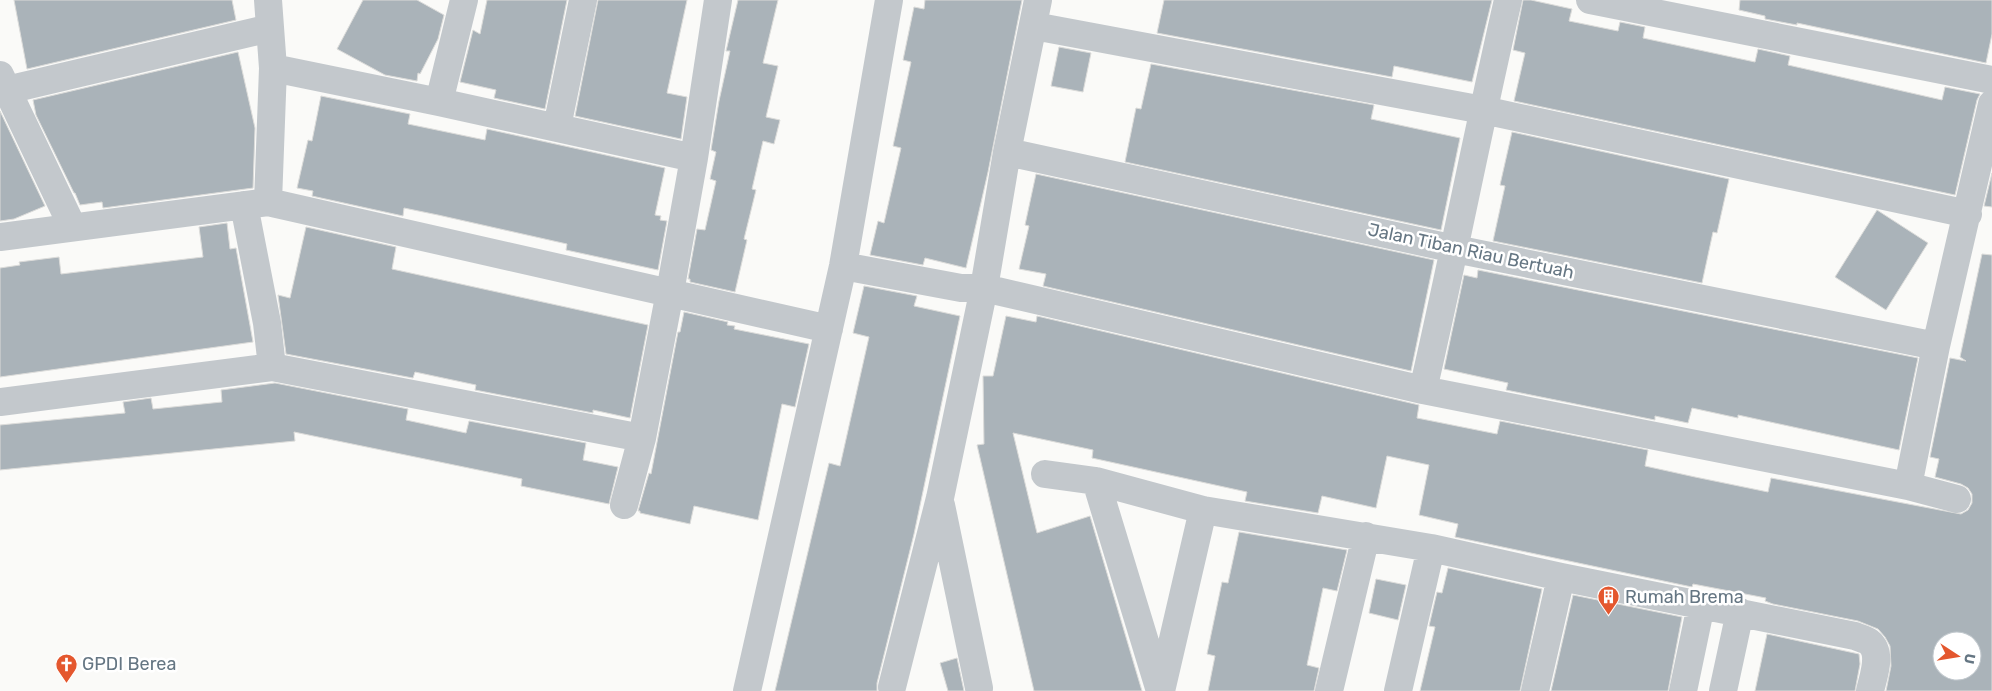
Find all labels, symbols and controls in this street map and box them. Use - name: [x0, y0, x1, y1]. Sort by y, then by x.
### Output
- street label: Jalan Tiban Riau Bertuah: [1366, 218, 1576, 284]
- building icon: Rumah Brema: [1597, 585, 1621, 616]
- place label: Rumah Brema: [1625, 586, 1744, 608]
- north arrow: [1932, 631, 1982, 681]
- church icon: GPDI Berea: [54, 652, 78, 683]
- text: U: [1960, 652, 1979, 665]
- place label: GPDI Berea: [82, 653, 176, 675]

